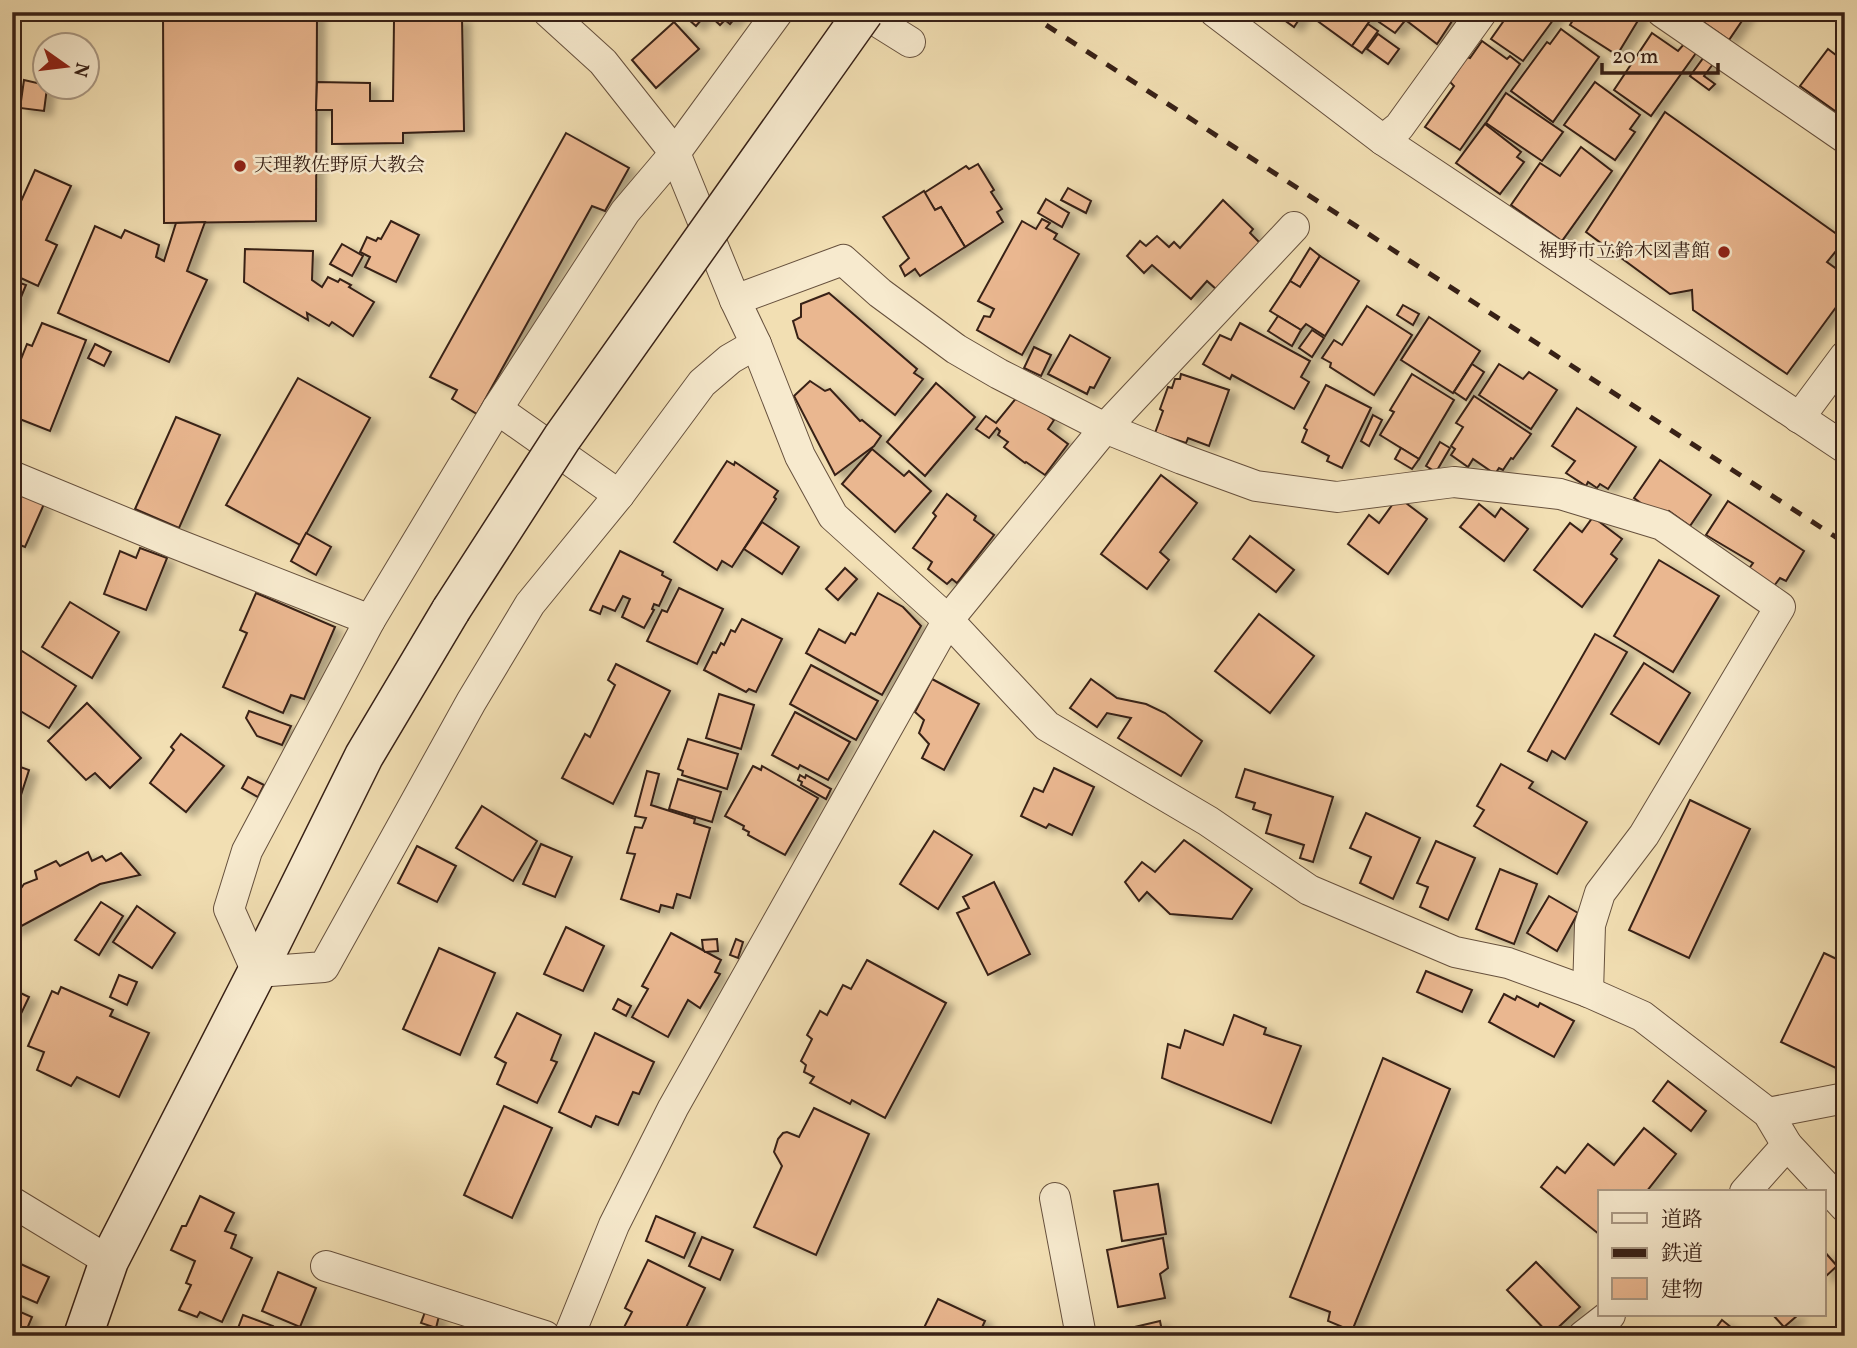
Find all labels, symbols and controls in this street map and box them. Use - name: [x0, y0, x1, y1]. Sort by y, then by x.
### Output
- north arrow: [32, 32, 102, 102]
- scale bar: [1602, 32, 1717, 76]
- text: 20 m: [1612, 43, 1658, 72]
- text: N: [66, 60, 95, 80]
- place label: 天理教佐野原大教会: [254, 153, 425, 179]
- marker: 天理教佐野原大教会: [232, 158, 248, 174]
- place label: 裾野市立鈴木図書館: [1539, 239, 1710, 265]
- marker: 裾野市立鈴木図書館: [1716, 244, 1732, 260]
- legend: [1598, 1190, 1826, 1316]
- text: 道路: [1661, 1206, 1703, 1235]
- text: 鉄道: [1661, 1240, 1703, 1269]
- text: 建物: [1661, 1276, 1703, 1305]

